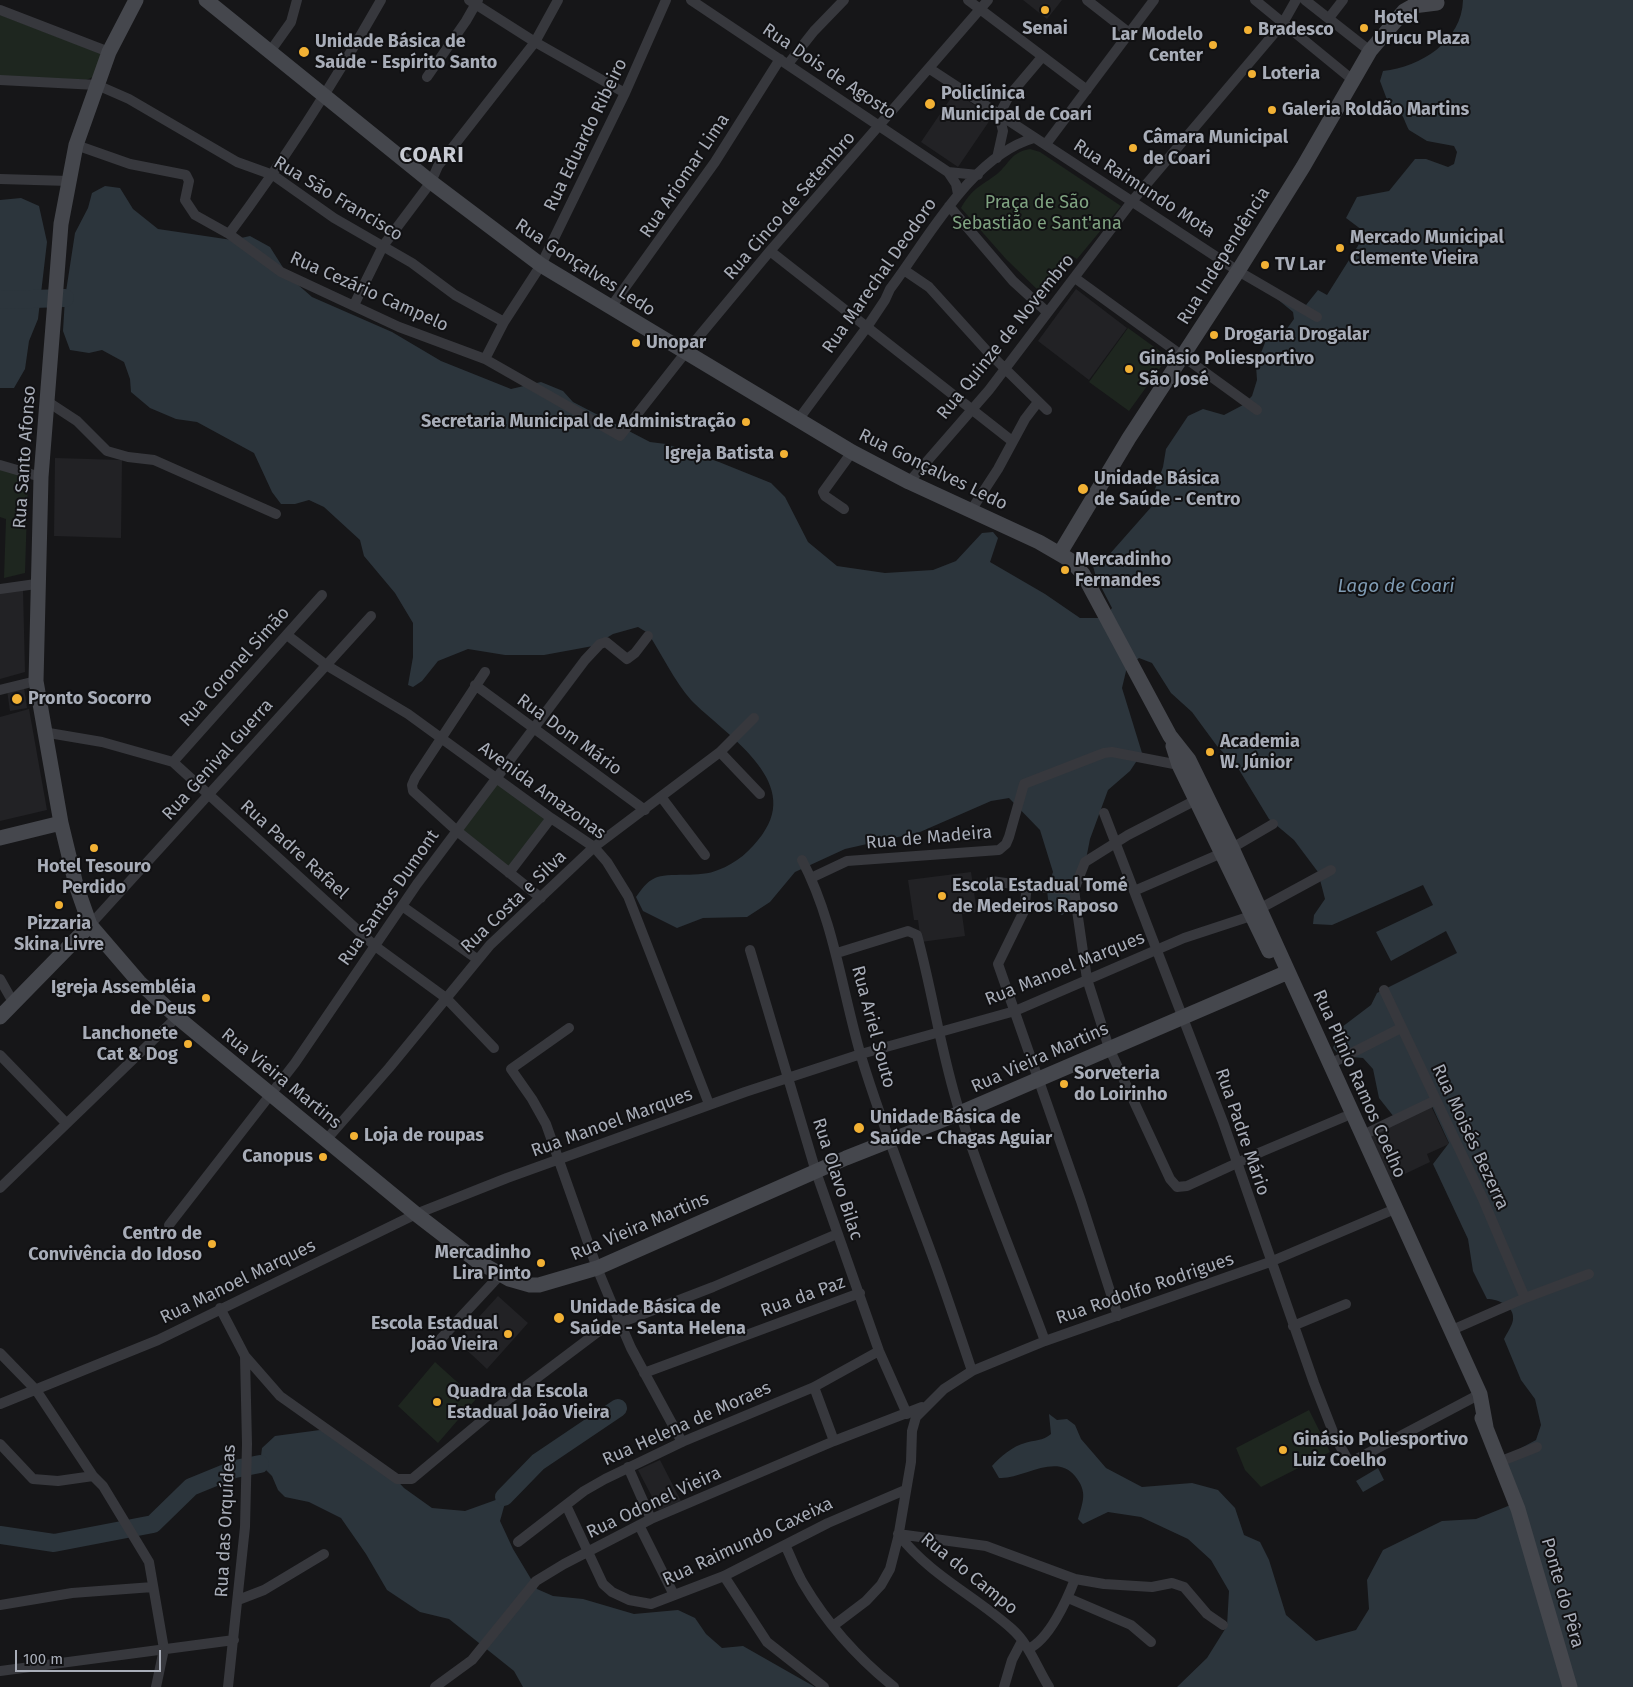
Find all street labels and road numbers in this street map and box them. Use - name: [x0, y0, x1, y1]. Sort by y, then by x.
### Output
- street label: Rua Dois de Agosto: [758, 19, 900, 125]
- street label: Rua Eduardo Ribeiro: [540, 55, 632, 215]
- street label: Rua Ariomar Lima: [636, 110, 734, 242]
- street label: Rua Cinco de Setembro: [720, 128, 860, 284]
- street label: Rua Raimundo Mota: [1069, 135, 1219, 243]
- street label: Rua São Francisco: [270, 152, 406, 246]
- street label: Rua Independência: [1173, 183, 1275, 329]
- street label: Rua Marechal Deodoro: [818, 194, 942, 358]
- street label: Rua Gonçalves Ledo: [511, 215, 659, 321]
- street label: Rua Cezário Campelo: [286, 247, 452, 337]
- street label: Rua Quinze de Novembro: [933, 250, 1079, 424]
- street label: Rua Santo Afonso: [9, 385, 41, 529]
- street label: Rua Gonçalves Ledo: [855, 425, 1011, 515]
- street label: Rua Coronel Simão: [175, 603, 295, 731]
- street label: Rua Dom Mário: [512, 690, 626, 780]
- street label: Rua Genival Guerra: [158, 695, 278, 825]
- street label: Avenida Amazonas: [474, 738, 610, 844]
- street label: Rua Padre Rafael: [236, 796, 352, 904]
- street label: Rua de Madeira: [865, 822, 993, 854]
- street label: Rua Santos Dumont: [334, 826, 444, 970]
- street label: Rua Costa e Silva: [457, 846, 571, 958]
- street label: Rua Manoel Marques: [982, 927, 1148, 1011]
- street label: Rua Ariel Souto: [846, 964, 900, 1090]
- street label: Rua Plínio Ramos Coelho: [1308, 987, 1410, 1181]
- street label: Rua Vieira Martins: [968, 1018, 1112, 1098]
- street label: Rua Vieira Martins: [217, 1024, 345, 1134]
- street label: Rua Moisés Bezerra: [1427, 1061, 1513, 1213]
- street label: Rua Padre Mário: [1210, 1065, 1274, 1199]
- street label: Rua Manoel Marques: [528, 1084, 696, 1162]
- street label: Rua Olavo Bilac: [807, 1115, 867, 1243]
- street label: Rua Vieira Martins: [568, 1188, 712, 1266]
- street label: Rua Manoel Marques: [157, 1235, 319, 1329]
- street label: Rua Rodolfo Rodrigues: [1053, 1248, 1237, 1330]
- street label: Rua da Paz: [758, 1272, 848, 1322]
- street label: Rua Helena de Moraes: [599, 1377, 775, 1471]
- street label: Rua das Orquídeas: [211, 1444, 241, 1598]
- street label: Rua Odonel Vieira: [583, 1462, 725, 1544]
- street label: Rua Raimundo Caxeixa: [659, 1493, 837, 1591]
- street label: Rua do Campo: [916, 1528, 1022, 1620]
- street label: Ponte do Pêra: [1536, 1535, 1588, 1651]

